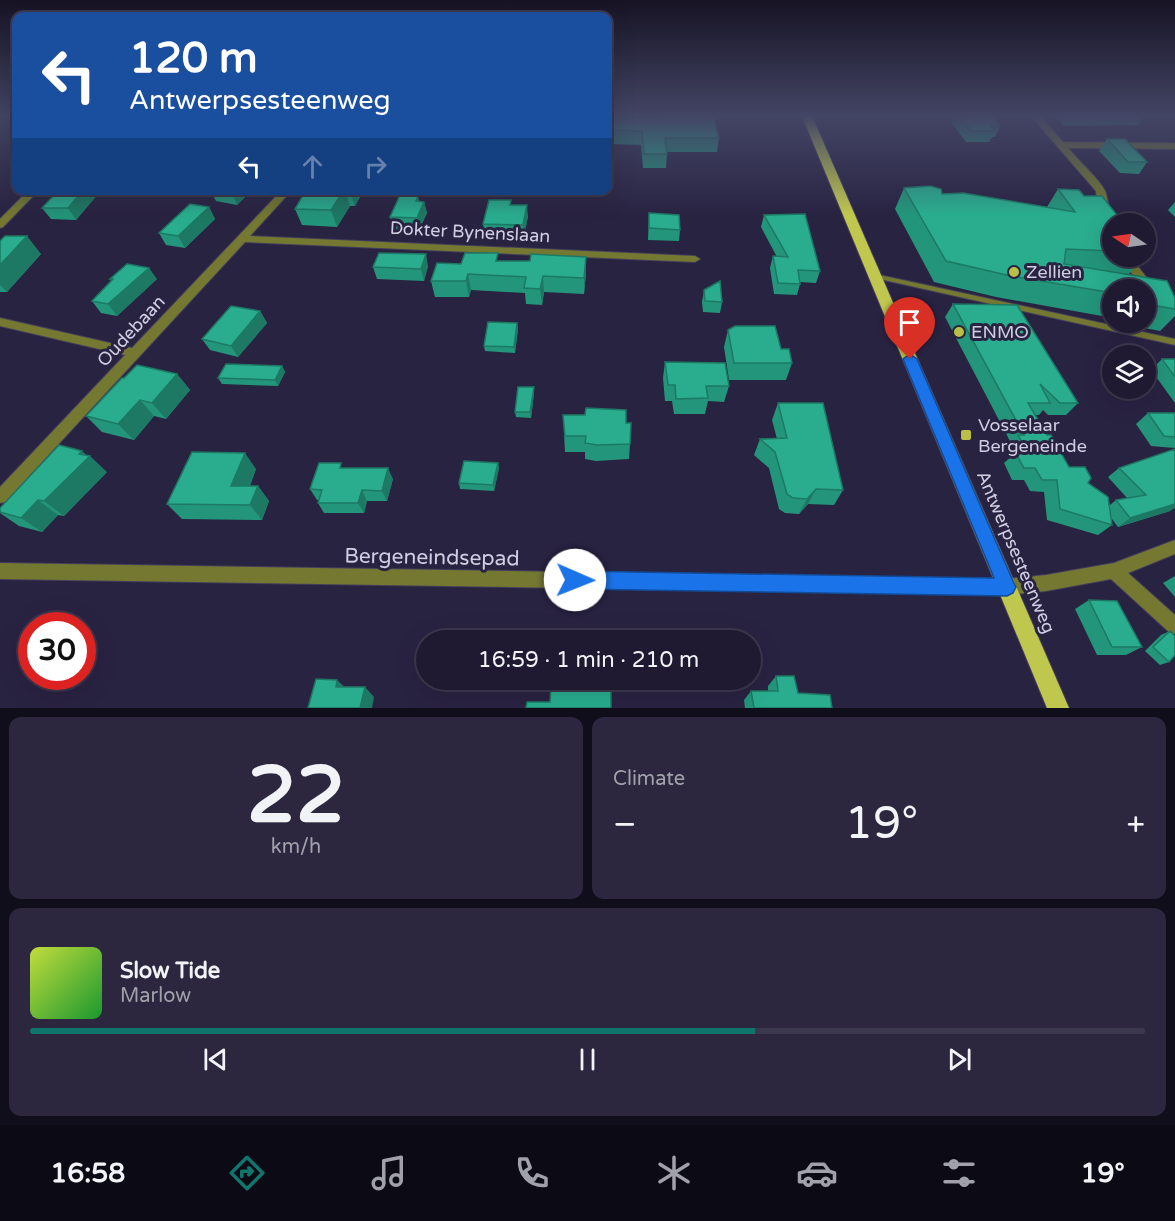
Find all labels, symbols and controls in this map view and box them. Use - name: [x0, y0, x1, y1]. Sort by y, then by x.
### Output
- text: 120 m: [129, 33, 258, 84]
- icon: left: [30, 36, 108, 114]
- text: Antwerpsesteenweg: [129, 84, 391, 117]
- icon: left: [233, 150, 266, 183]
- icon: ahead: [296, 150, 329, 183]
- icon: right: [359, 150, 392, 183]
- north arrow: [1102, 213, 1156, 267]
- map controls: [1102, 213, 1156, 399]
- street label: Dokter Bynenslaan: [389, 217, 551, 247]
- place label: Zellien: [1026, 261, 1082, 283]
- marker: Zellien: [1007, 265, 1021, 279]
- button: sound: [1102, 279, 1156, 333]
- street label: Oudebaan: [92, 291, 170, 371]
- pin: [884, 297, 935, 359]
- icon: arrive: [893, 306, 926, 339]
- place label: ENMO: [971, 321, 1029, 343]
- marker: ENMO: [952, 325, 966, 339]
- button: layers: [1102, 345, 1156, 399]
- place label: Vosselaar Bergeneinde: [978, 414, 1087, 457]
- marker: Vosselaar Bergeneinde: [959, 428, 973, 442]
- street label: Antwerpsesteenweg: [972, 467, 1060, 637]
- street label: Bergeneindsepad: [344, 543, 520, 572]
- position arrow: [543, 548, 607, 612]
- speed limit sign: 30: [18, 612, 96, 690]
- text: 16:59 · 1 min · 210 m: [478, 647, 699, 673]
- text: 22: [247, 749, 345, 843]
- text: Climate: [613, 767, 685, 791]
- text: 19°: [845, 797, 918, 851]
- text: −: [613, 805, 637, 844]
- text: +: [1126, 805, 1145, 844]
- text: km/h: [271, 835, 321, 859]
- text: Slow Tide: [120, 958, 220, 984]
- text: Marlow: [120, 984, 191, 1008]
- icon: previous: [199, 1043, 232, 1076]
- icon: pause: [571, 1043, 604, 1076]
- icon: next: [943, 1043, 976, 1076]
- icon: directions: [226, 1152, 268, 1194]
- icon: music: [368, 1152, 410, 1194]
- icon: phone: [511, 1152, 553, 1194]
- icon: climate: [653, 1152, 695, 1194]
- icon: car: [796, 1152, 838, 1194]
- icon: filters: [938, 1152, 980, 1194]
- text: 16:58: [50, 1157, 125, 1190]
- text: 19°: [1081, 1157, 1125, 1190]

